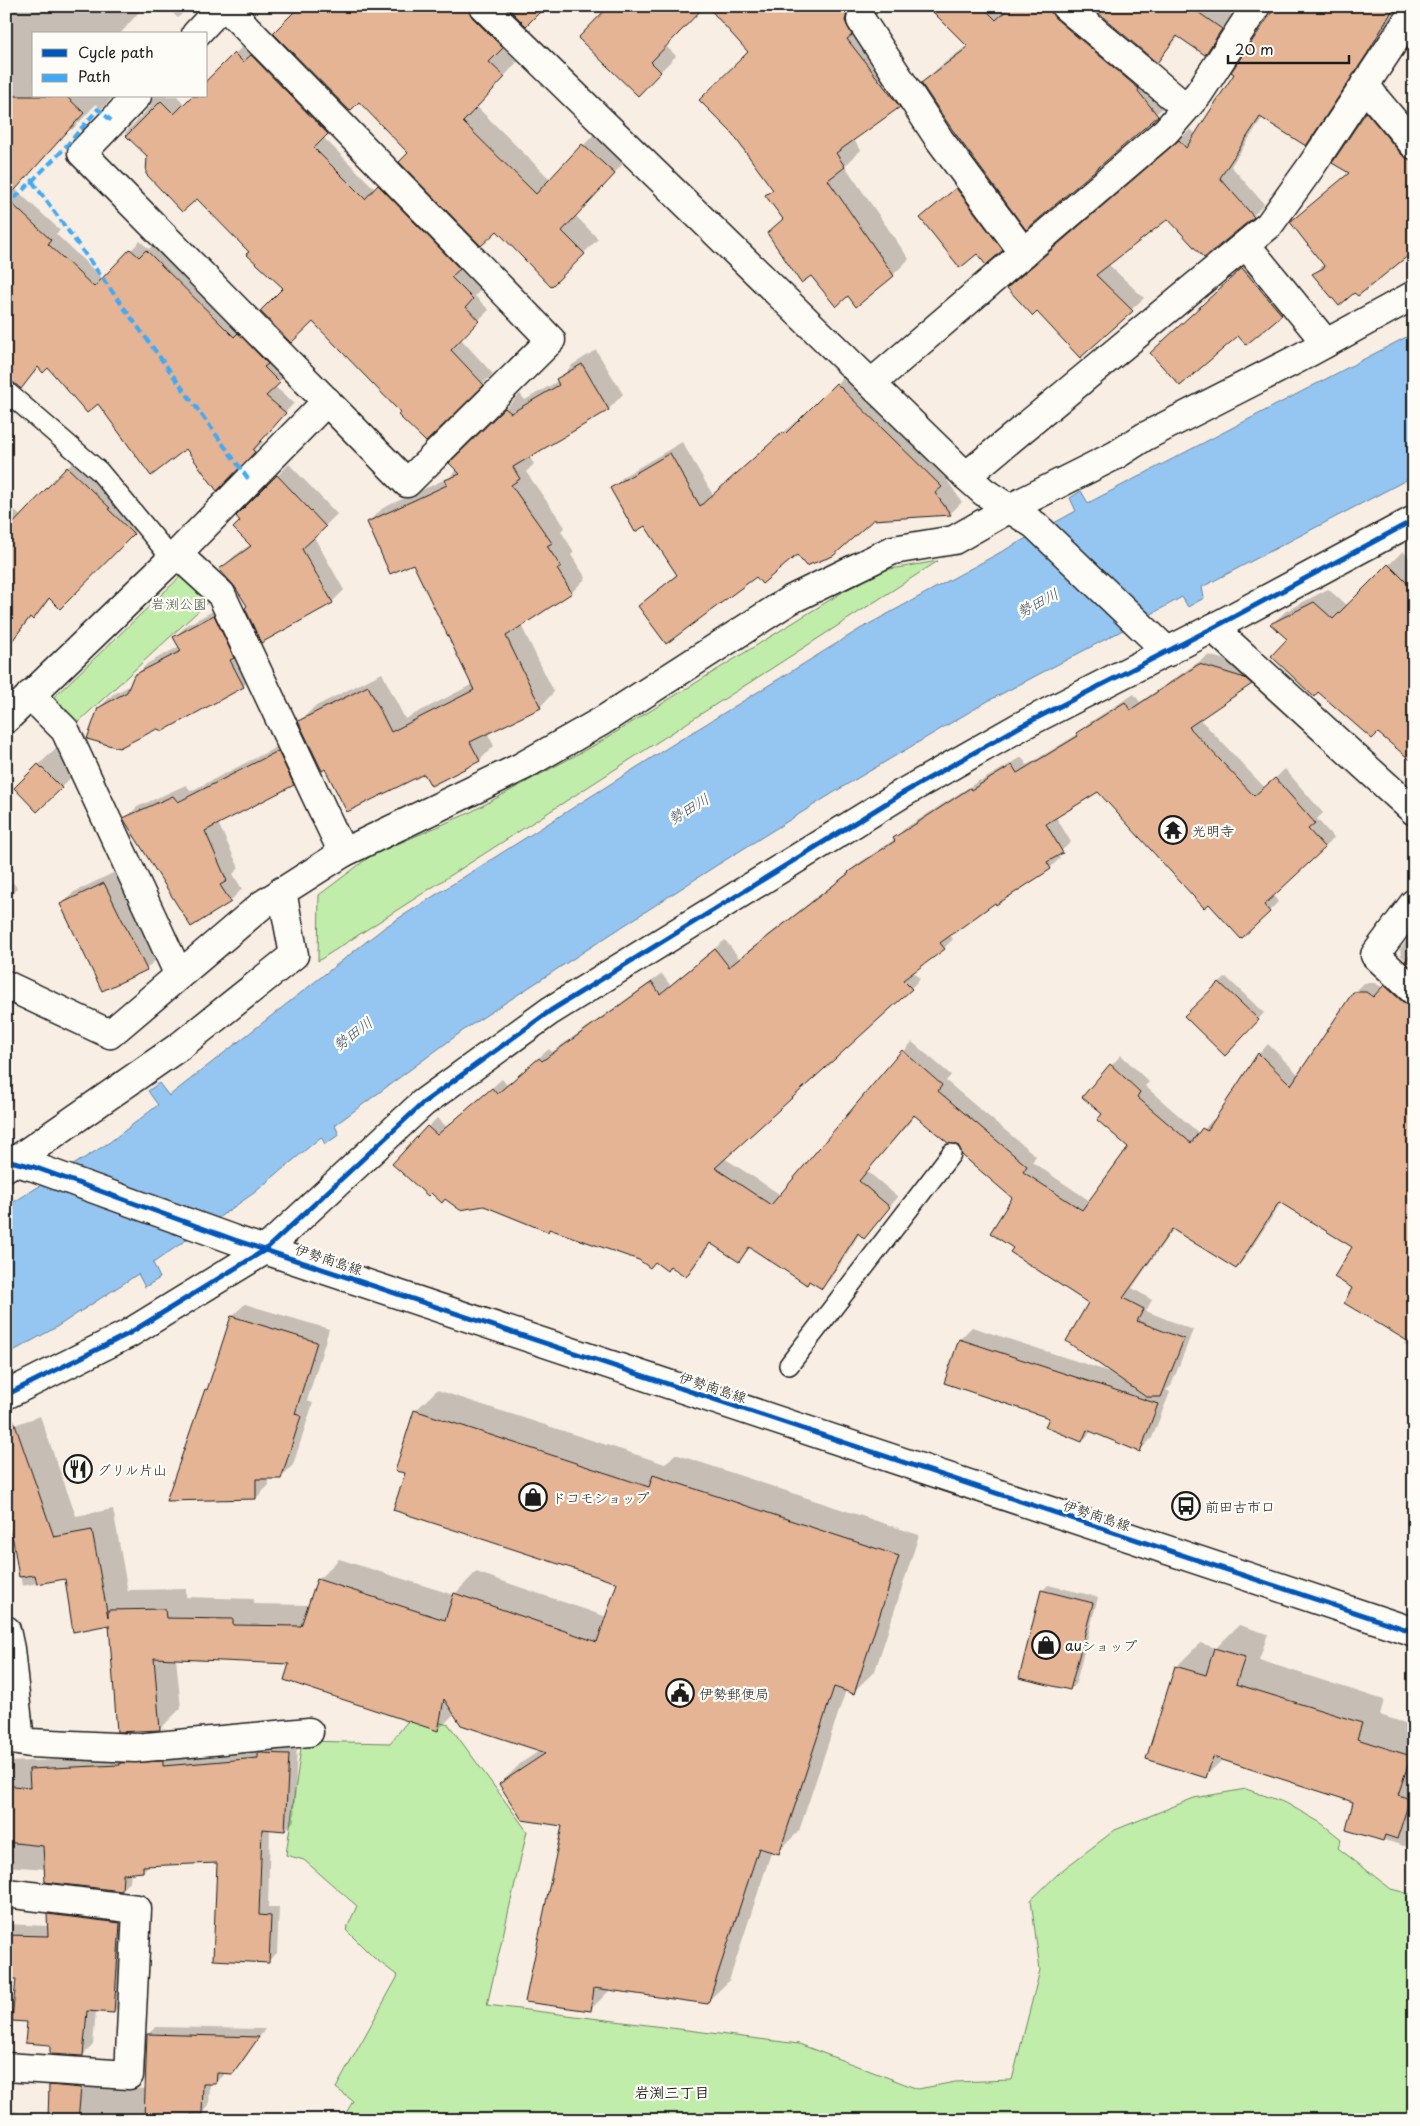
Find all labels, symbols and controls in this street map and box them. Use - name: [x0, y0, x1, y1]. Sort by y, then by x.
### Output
- legend: [32, 32, 208, 98]
- scale bar: [1228, 32, 1349, 64]
- text: 20 m: [1235, 37, 1274, 60]
- text: Cycle path: [78, 40, 154, 63]
- text: Path: [78, 64, 110, 87]
- water label: 勢田川: [1012, 581, 1062, 623]
- park label: 岩渕公園: [151, 593, 207, 614]
- water label: 勢田川: [663, 787, 713, 829]
- temple icon: 光明寺: [1158, 815, 1188, 845]
- place label: 光明寺: [1192, 820, 1234, 841]
- water label: 勢田川: [327, 1010, 377, 1056]
- street label: 伊勢南島線: [292, 1238, 366, 1280]
- street label: 伊勢南島線: [676, 1366, 750, 1408]
- restaurant icon: グリル片山: [63, 1454, 93, 1484]
- place label: グリル片山: [97, 1459, 167, 1480]
- shop icon: ドコモショップ: [518, 1482, 548, 1512]
- place label: ドコモショップ: [552, 1487, 649, 1508]
- bus stop icon: 前田古市口: [1171, 1491, 1201, 1521]
- street label: 伊勢南島線: [1060, 1494, 1134, 1536]
- place label: 前田古市口: [1205, 1496, 1275, 1517]
- shop icon: auショップ: [1031, 1630, 1061, 1660]
- place label: auショップ: [1065, 1635, 1137, 1656]
- public building icon: 伊勢郵便局: [665, 1678, 695, 1708]
- place label: 伊勢郵便局: [699, 1683, 769, 1704]
- district label: 岩渕三丁目: [634, 2080, 710, 2103]

